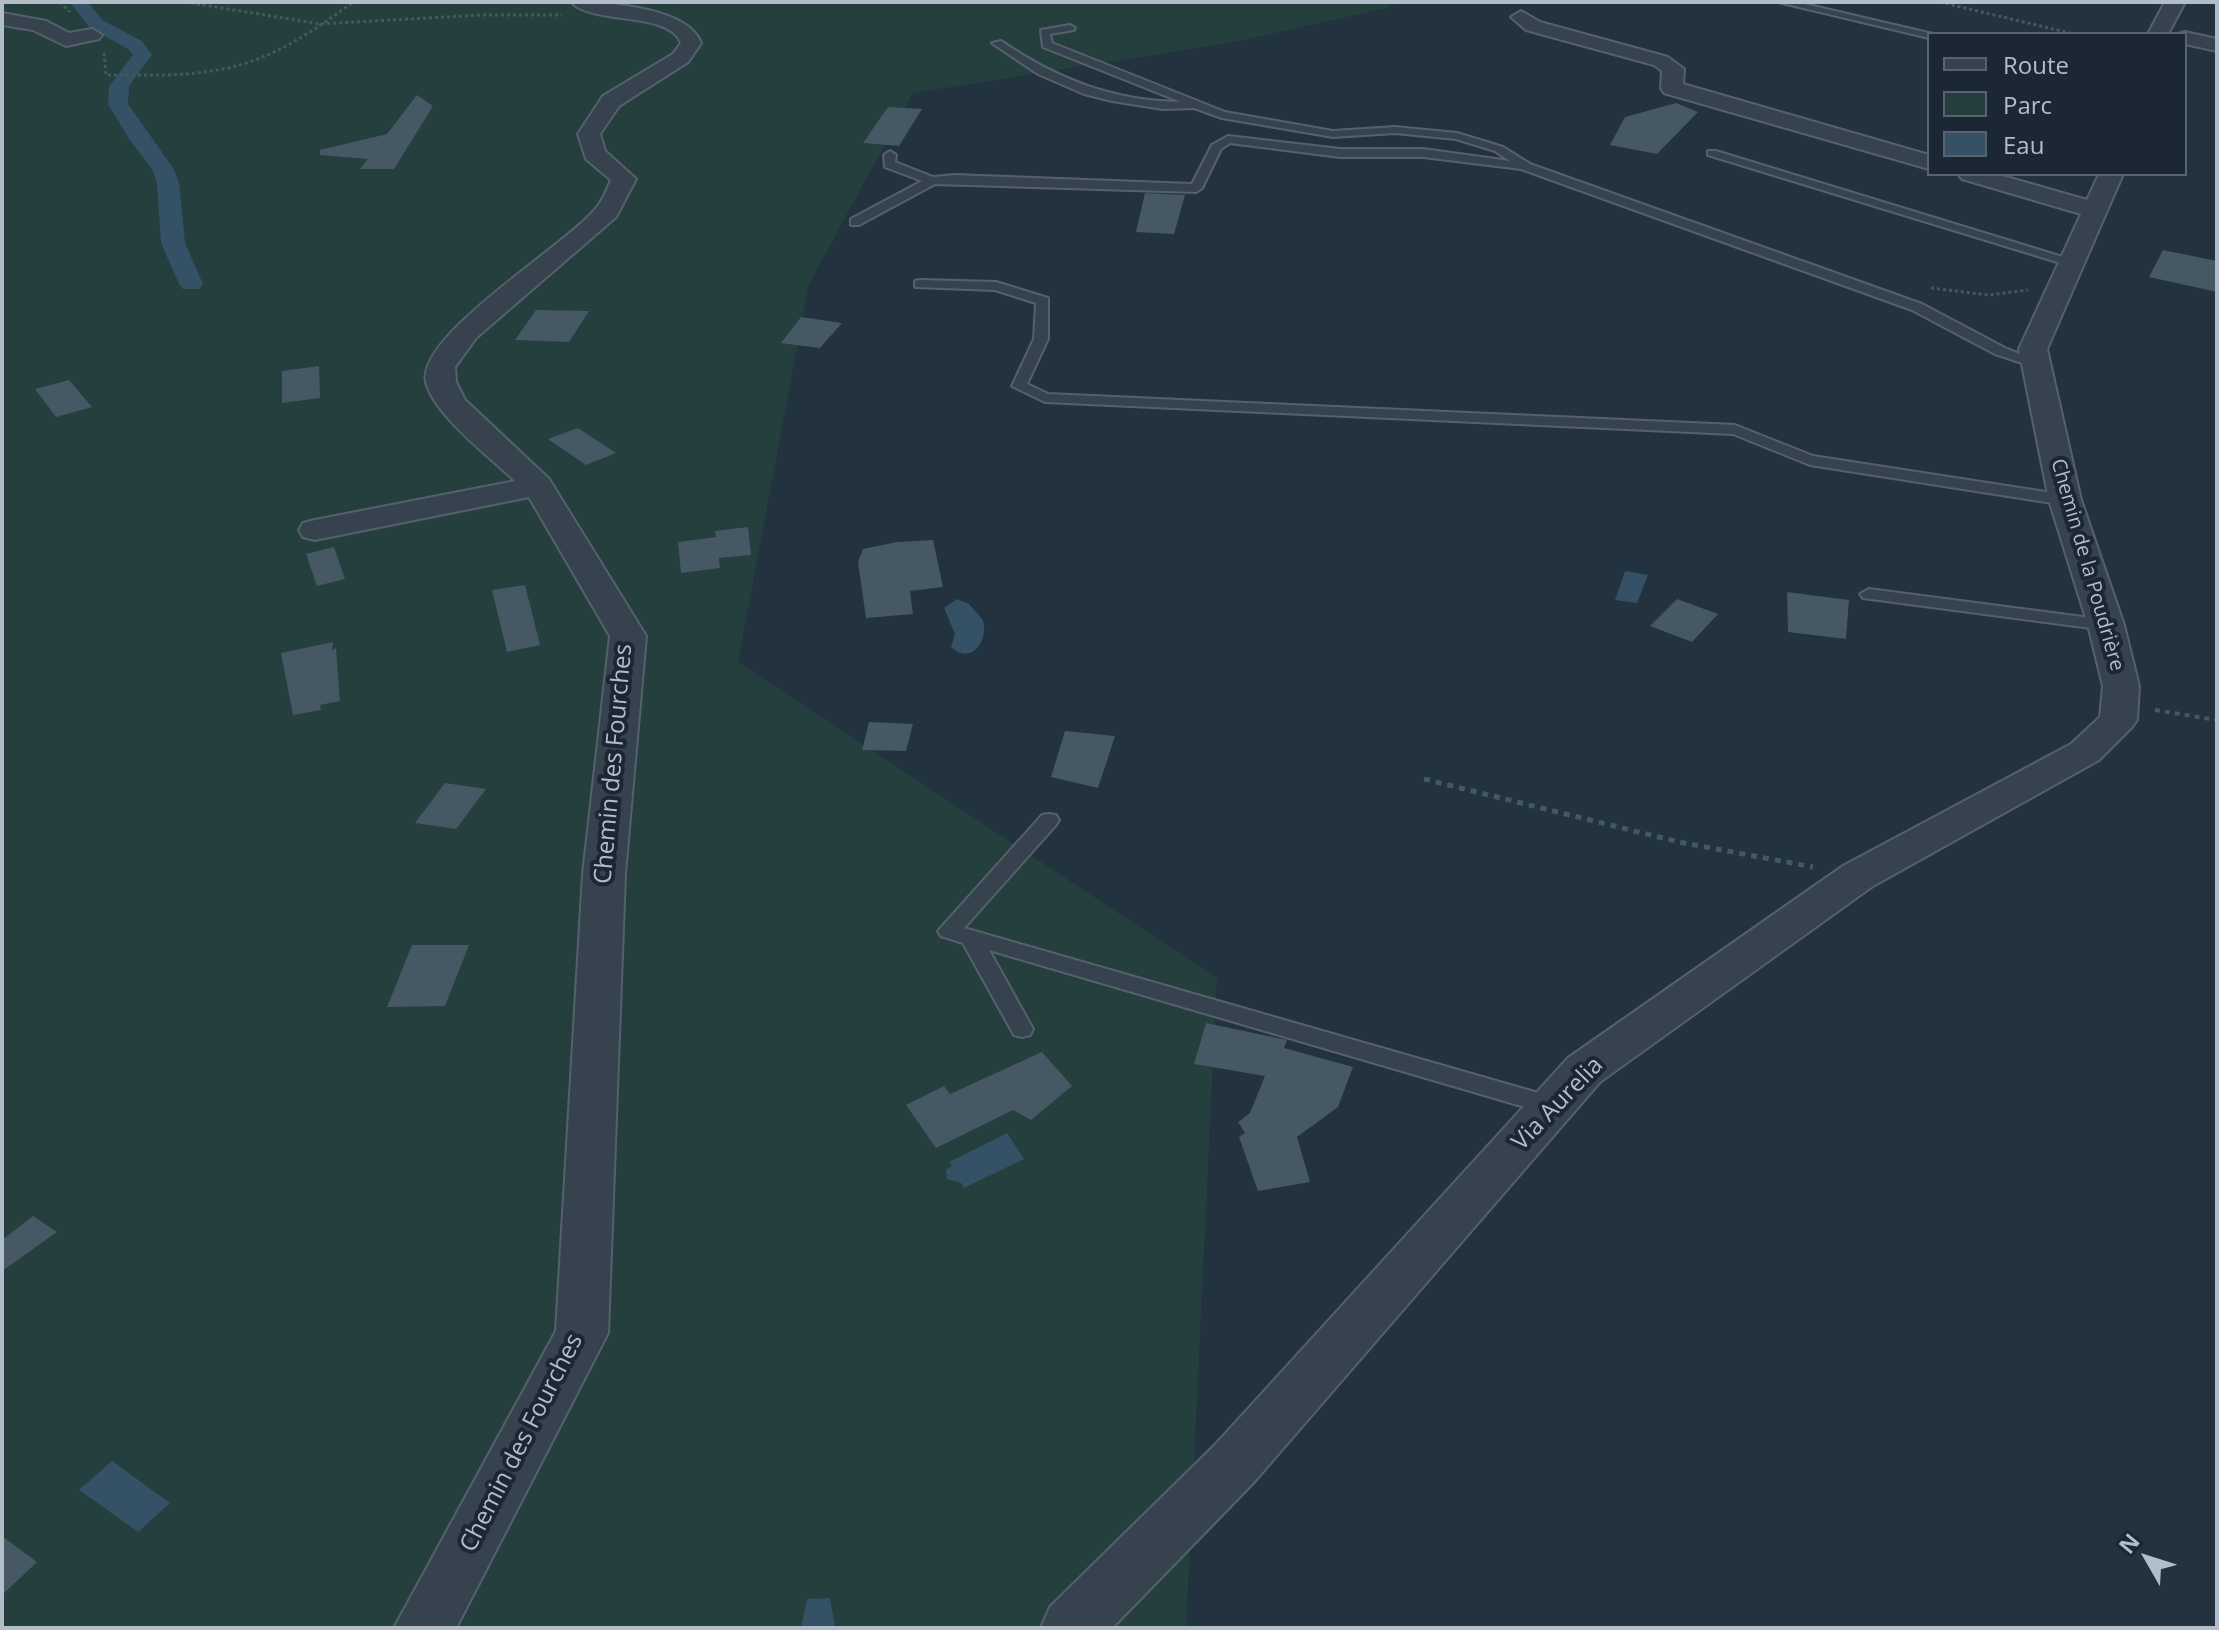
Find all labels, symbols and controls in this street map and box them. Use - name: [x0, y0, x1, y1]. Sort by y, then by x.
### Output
- legend: [1927, 32, 2187, 176]
- text: Route: [2003, 48, 2069, 81]
- text: Parc: [2003, 88, 2052, 121]
- text: Eau: [2003, 128, 2044, 161]
- street label: Chemin de la Poudrière: [2045, 456, 2129, 674]
- street label: Chemin des Fourches: [589, 643, 639, 885]
- street label: Via Aurelia: [1506, 1051, 1610, 1157]
- street label: Chemin des Fourches: [454, 1329, 590, 1557]
- north arrow: [2107, 1518, 2187, 1598]
- text: N: [2111, 1527, 2146, 1559]

